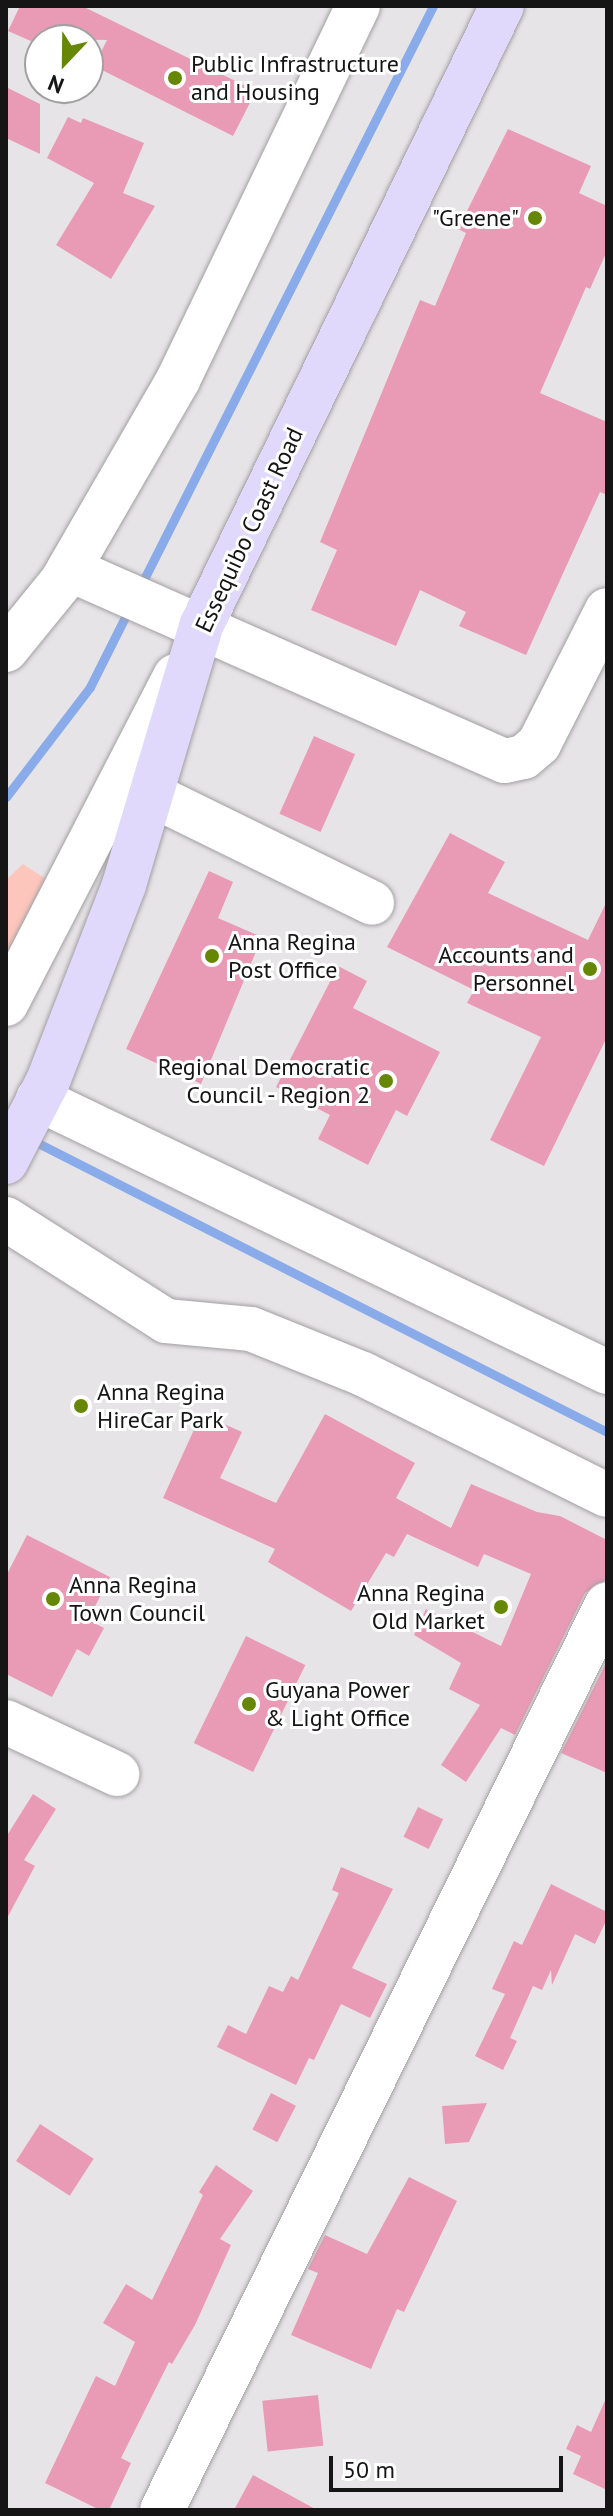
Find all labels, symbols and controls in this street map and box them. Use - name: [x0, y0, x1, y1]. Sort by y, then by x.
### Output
- north arrow: [24, 24, 104, 104]
- place label: Public Infrastructure and Housing: [191, 50, 400, 106]
- text: N: [44, 69, 68, 100]
- marker: Public Infrastructure and Housing: [166, 69, 184, 87]
- place label: "Greene": [432, 204, 519, 232]
- marker: "Greene": [526, 209, 544, 227]
- street label: Essequibo Coast Road: [189, 423, 309, 637]
- place label: Anna Regina Post Office: [228, 928, 356, 984]
- place label: Accounts and Personnel: [438, 941, 574, 997]
- marker: Anna Regina Post Office: [203, 947, 221, 965]
- marker: Accounts and Personnel: [581, 960, 599, 978]
- place label: Regional Democratic Council - Region 2: [158, 1053, 370, 1109]
- marker: Regional Democratic Council - Region 2: [377, 1072, 395, 1090]
- place label: Anna Regina HireCar Park: [97, 1378, 225, 1434]
- marker: Anna Regina HireCar Park: [72, 1397, 90, 1415]
- place label: Anna Regina Town Council: [69, 1571, 205, 1627]
- place label: Anna Regina Old Market: [357, 1579, 485, 1635]
- marker: Anna Regina Town Council: [44, 1590, 62, 1608]
- marker: Anna Regina Old Market: [492, 1598, 510, 1616]
- place label: Guyana Power & Light Office: [265, 1676, 410, 1732]
- marker: Guyana Power & Light Office: [240, 1695, 258, 1713]
- scale bar: [333, 2440, 567, 2490]
- text: 50 m: [343, 2454, 395, 2485]

